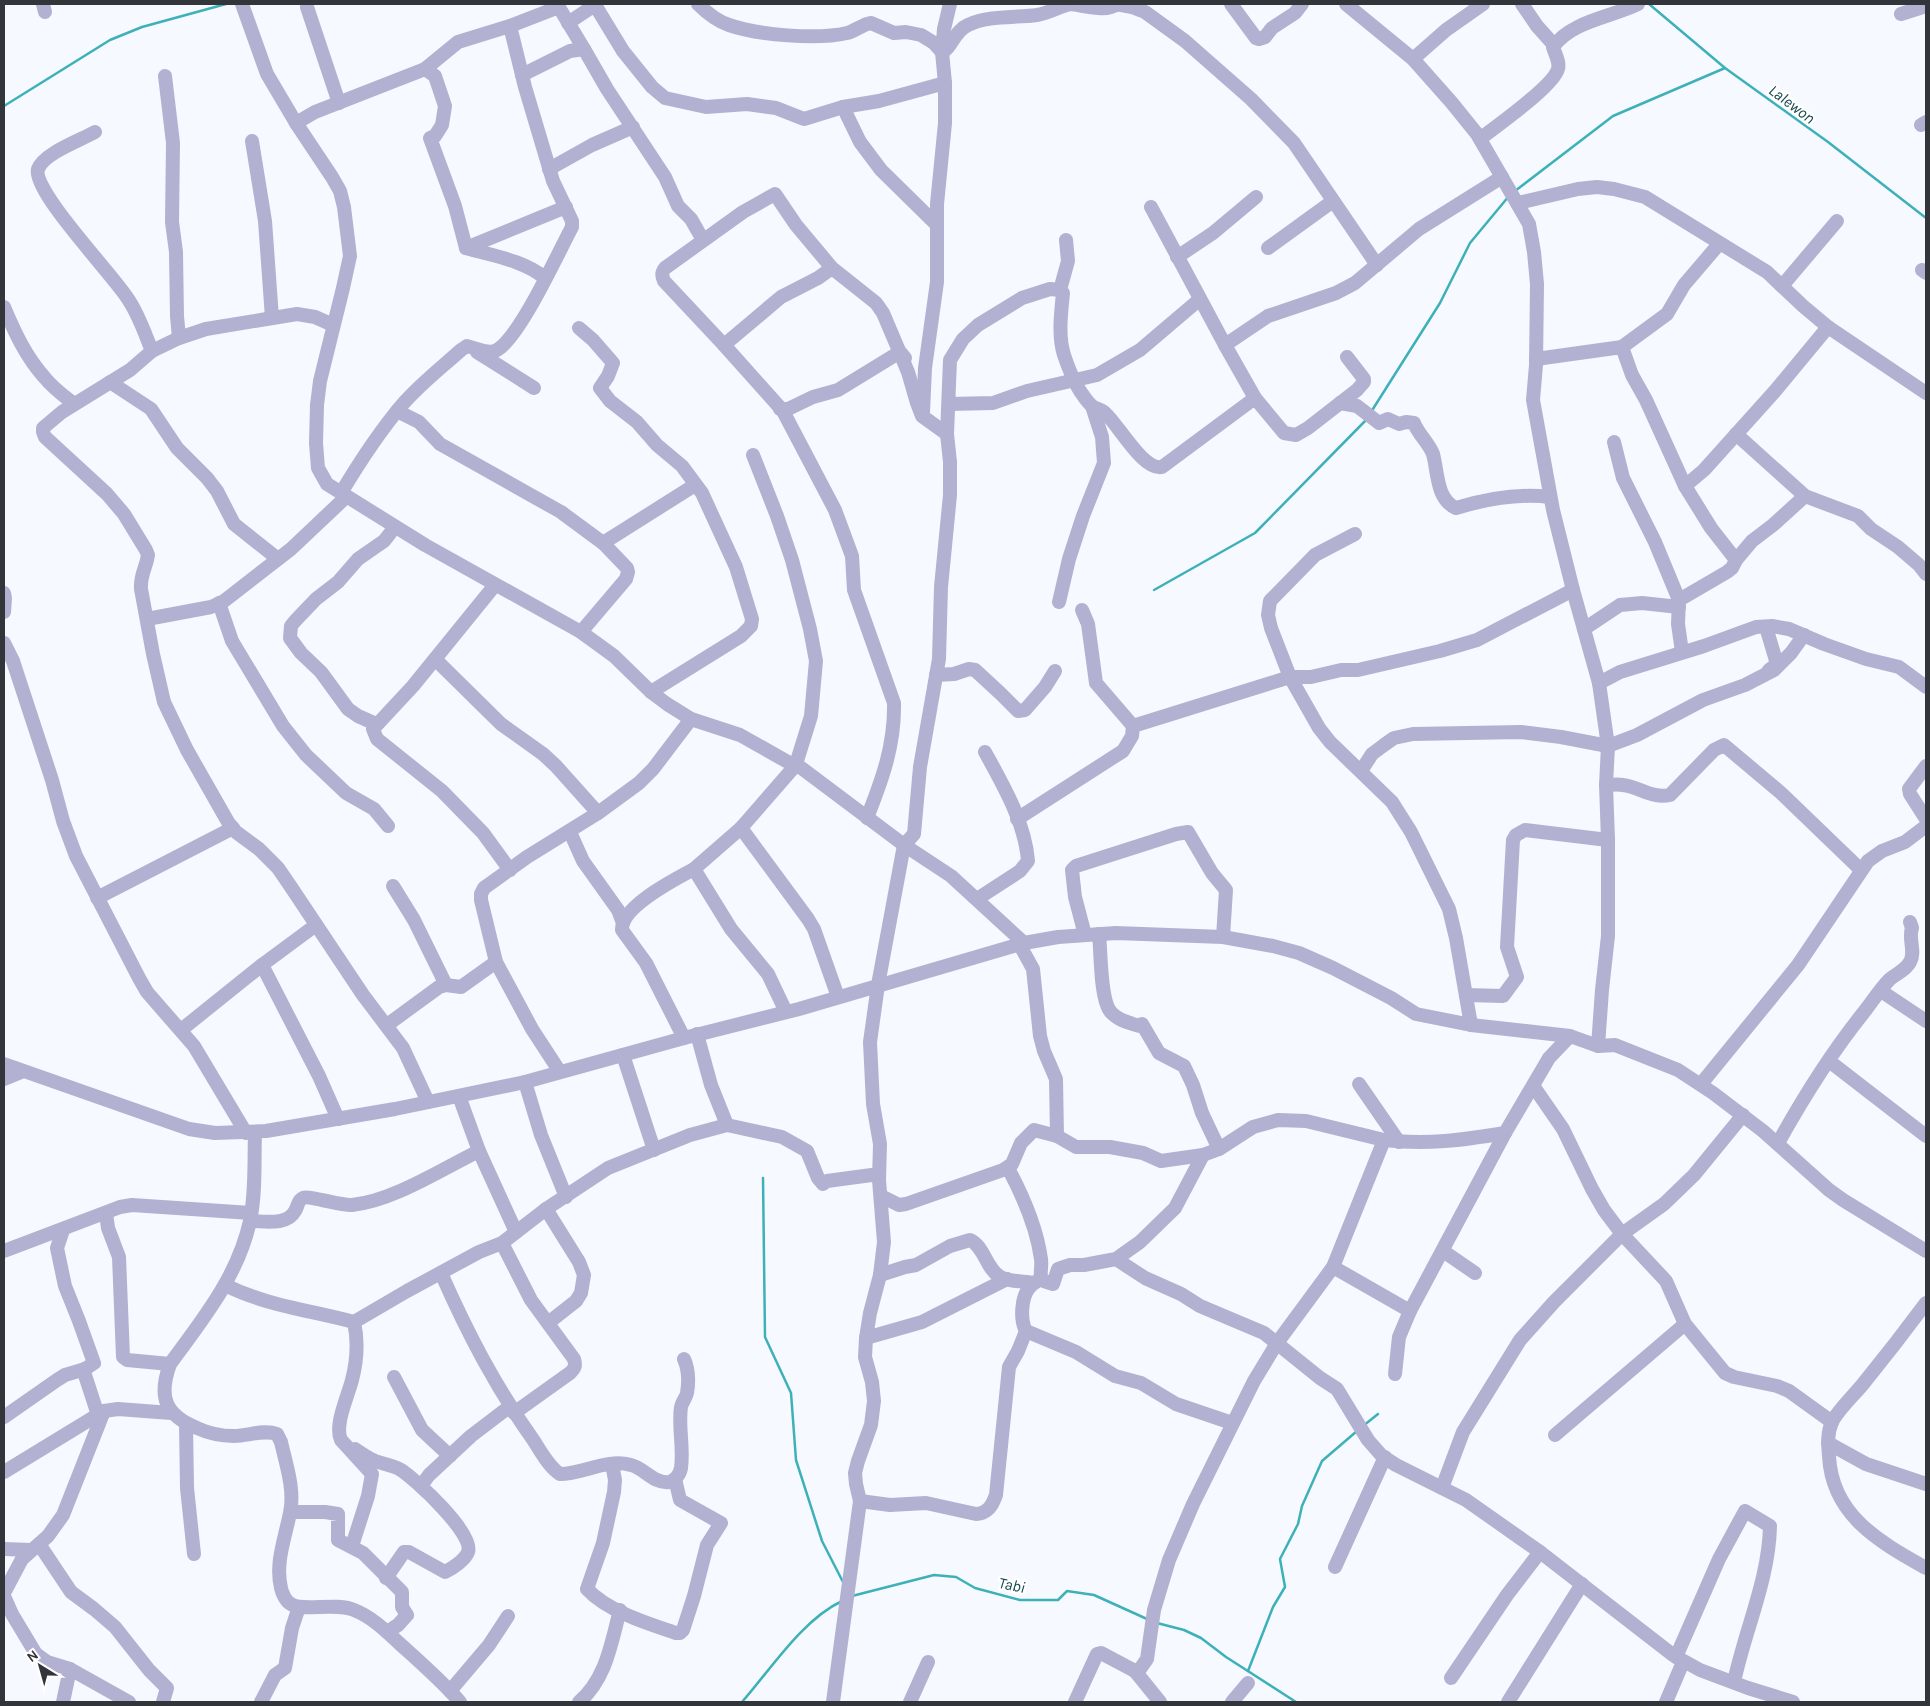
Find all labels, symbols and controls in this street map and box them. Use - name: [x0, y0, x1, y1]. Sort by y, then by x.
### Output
- water label: Lalewon: [1765, 80, 1819, 128]
- water label: Tabi: [997, 1573, 1027, 1597]
- north arrow: [15, 1641, 65, 1691]
- text: N: [23, 1646, 42, 1666]

